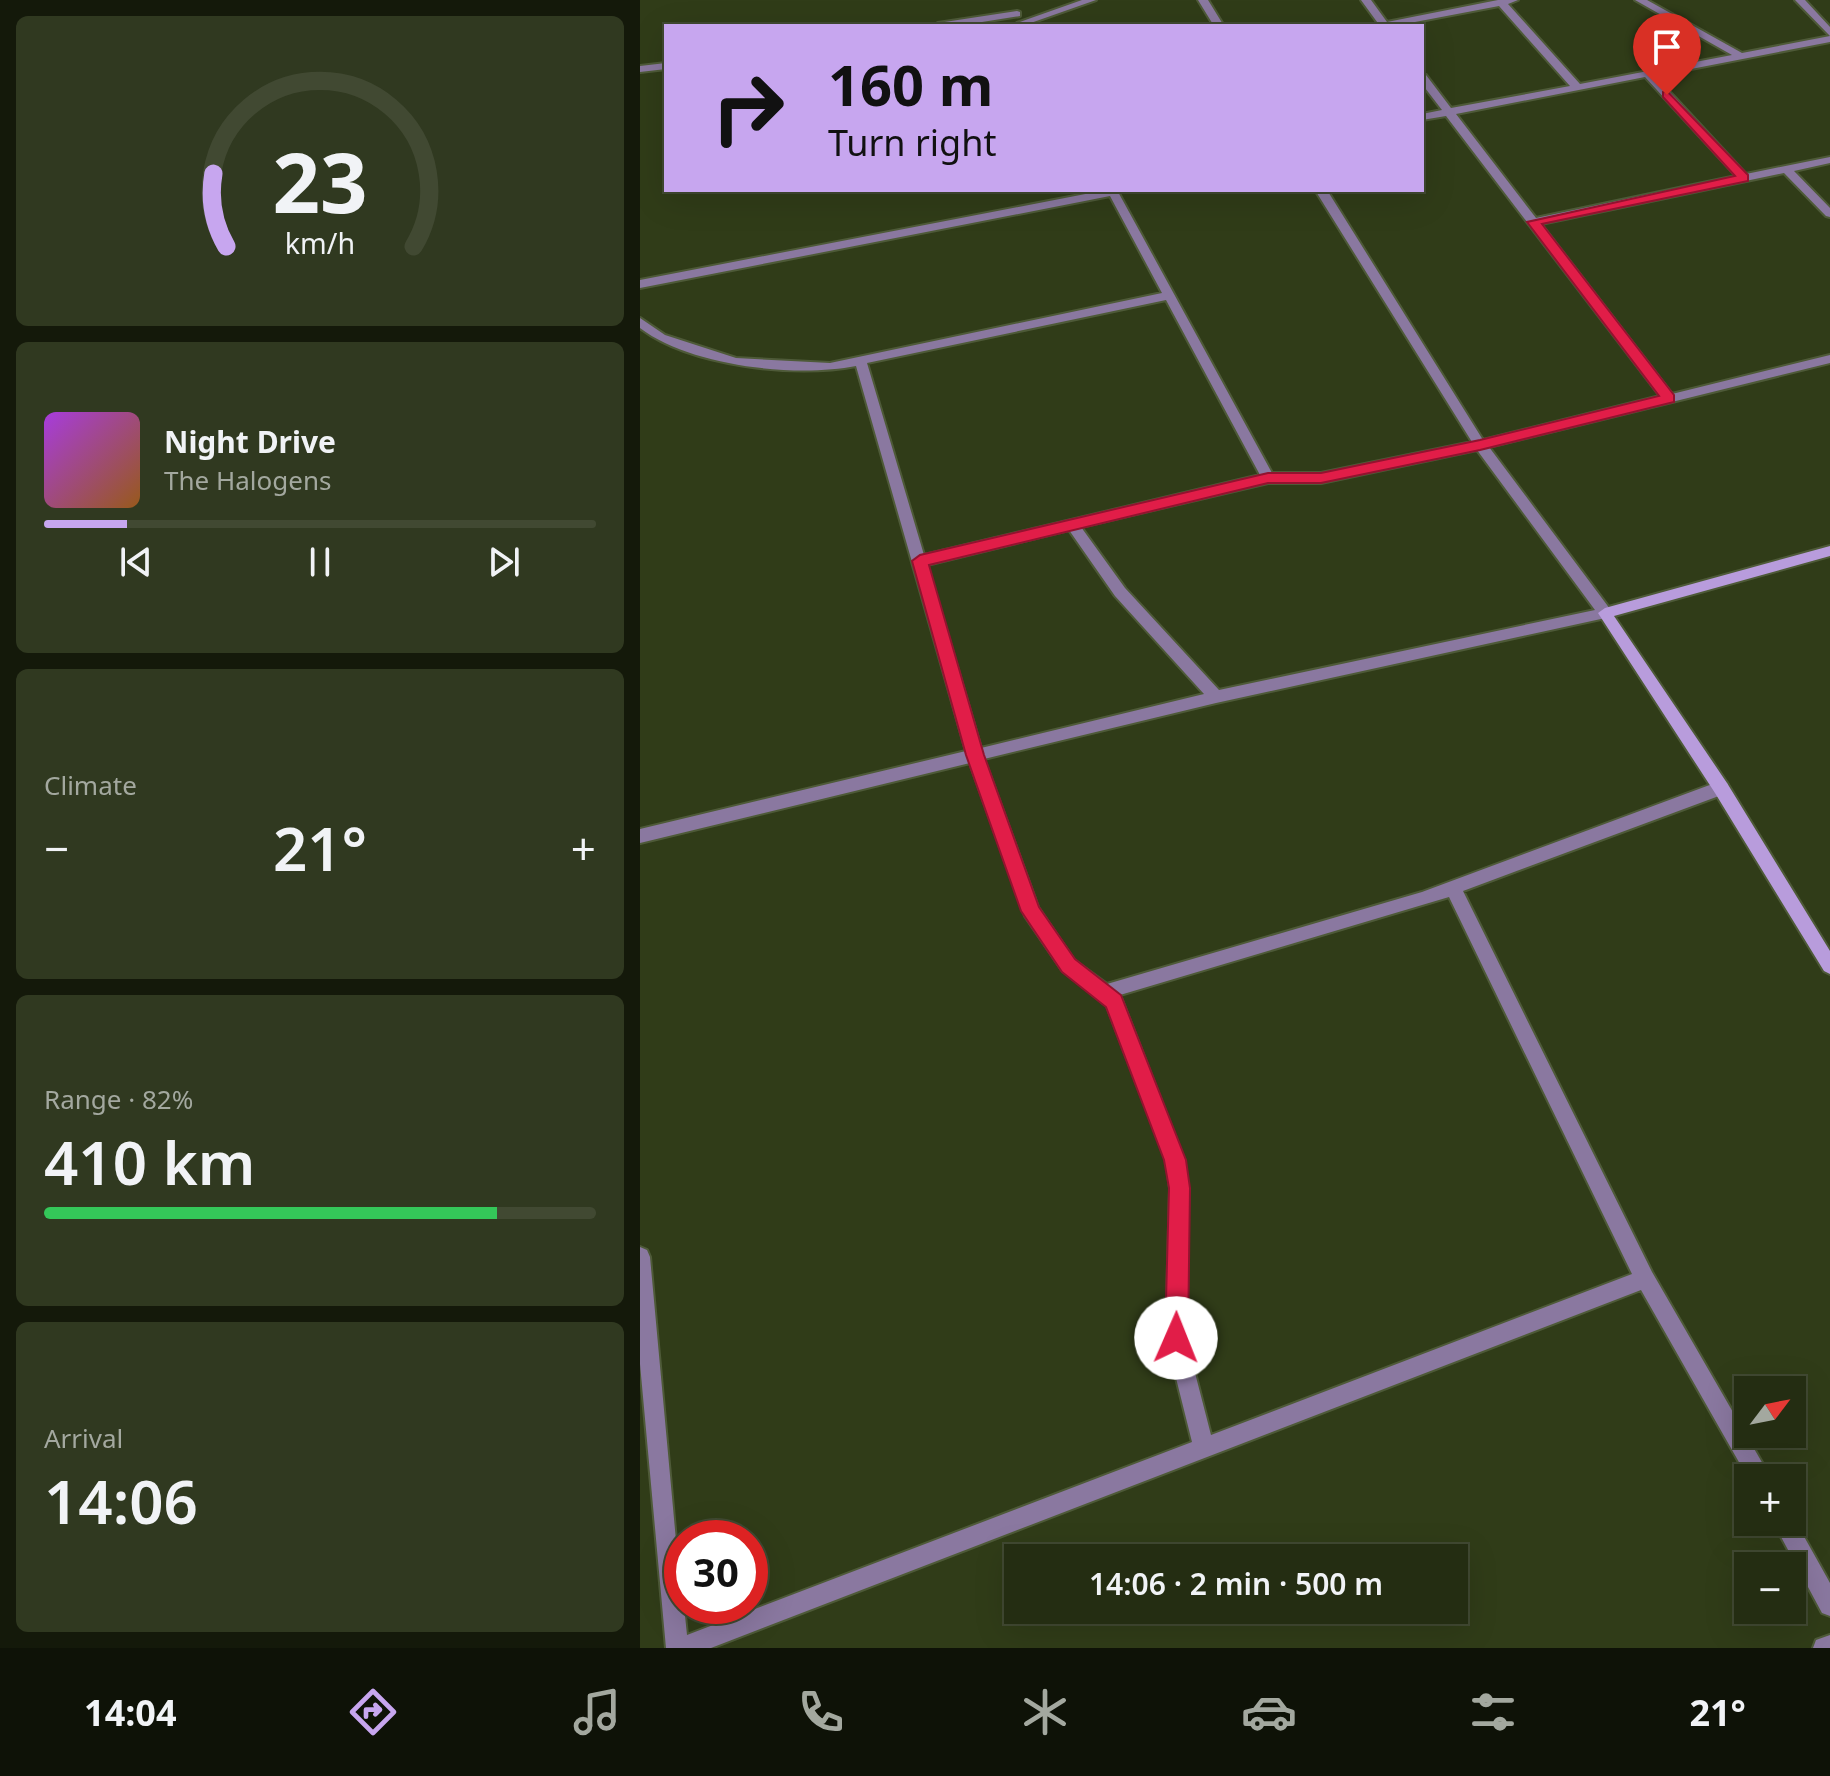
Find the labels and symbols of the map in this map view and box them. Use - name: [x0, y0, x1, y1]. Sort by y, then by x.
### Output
- pin: [1633, 13, 1701, 95]
- position arrow: [1134, 1296, 1218, 1380]
- north arrow: [1734, 1376, 1806, 1448]
- speed limit sign: 30: [664, 1520, 768, 1624]

